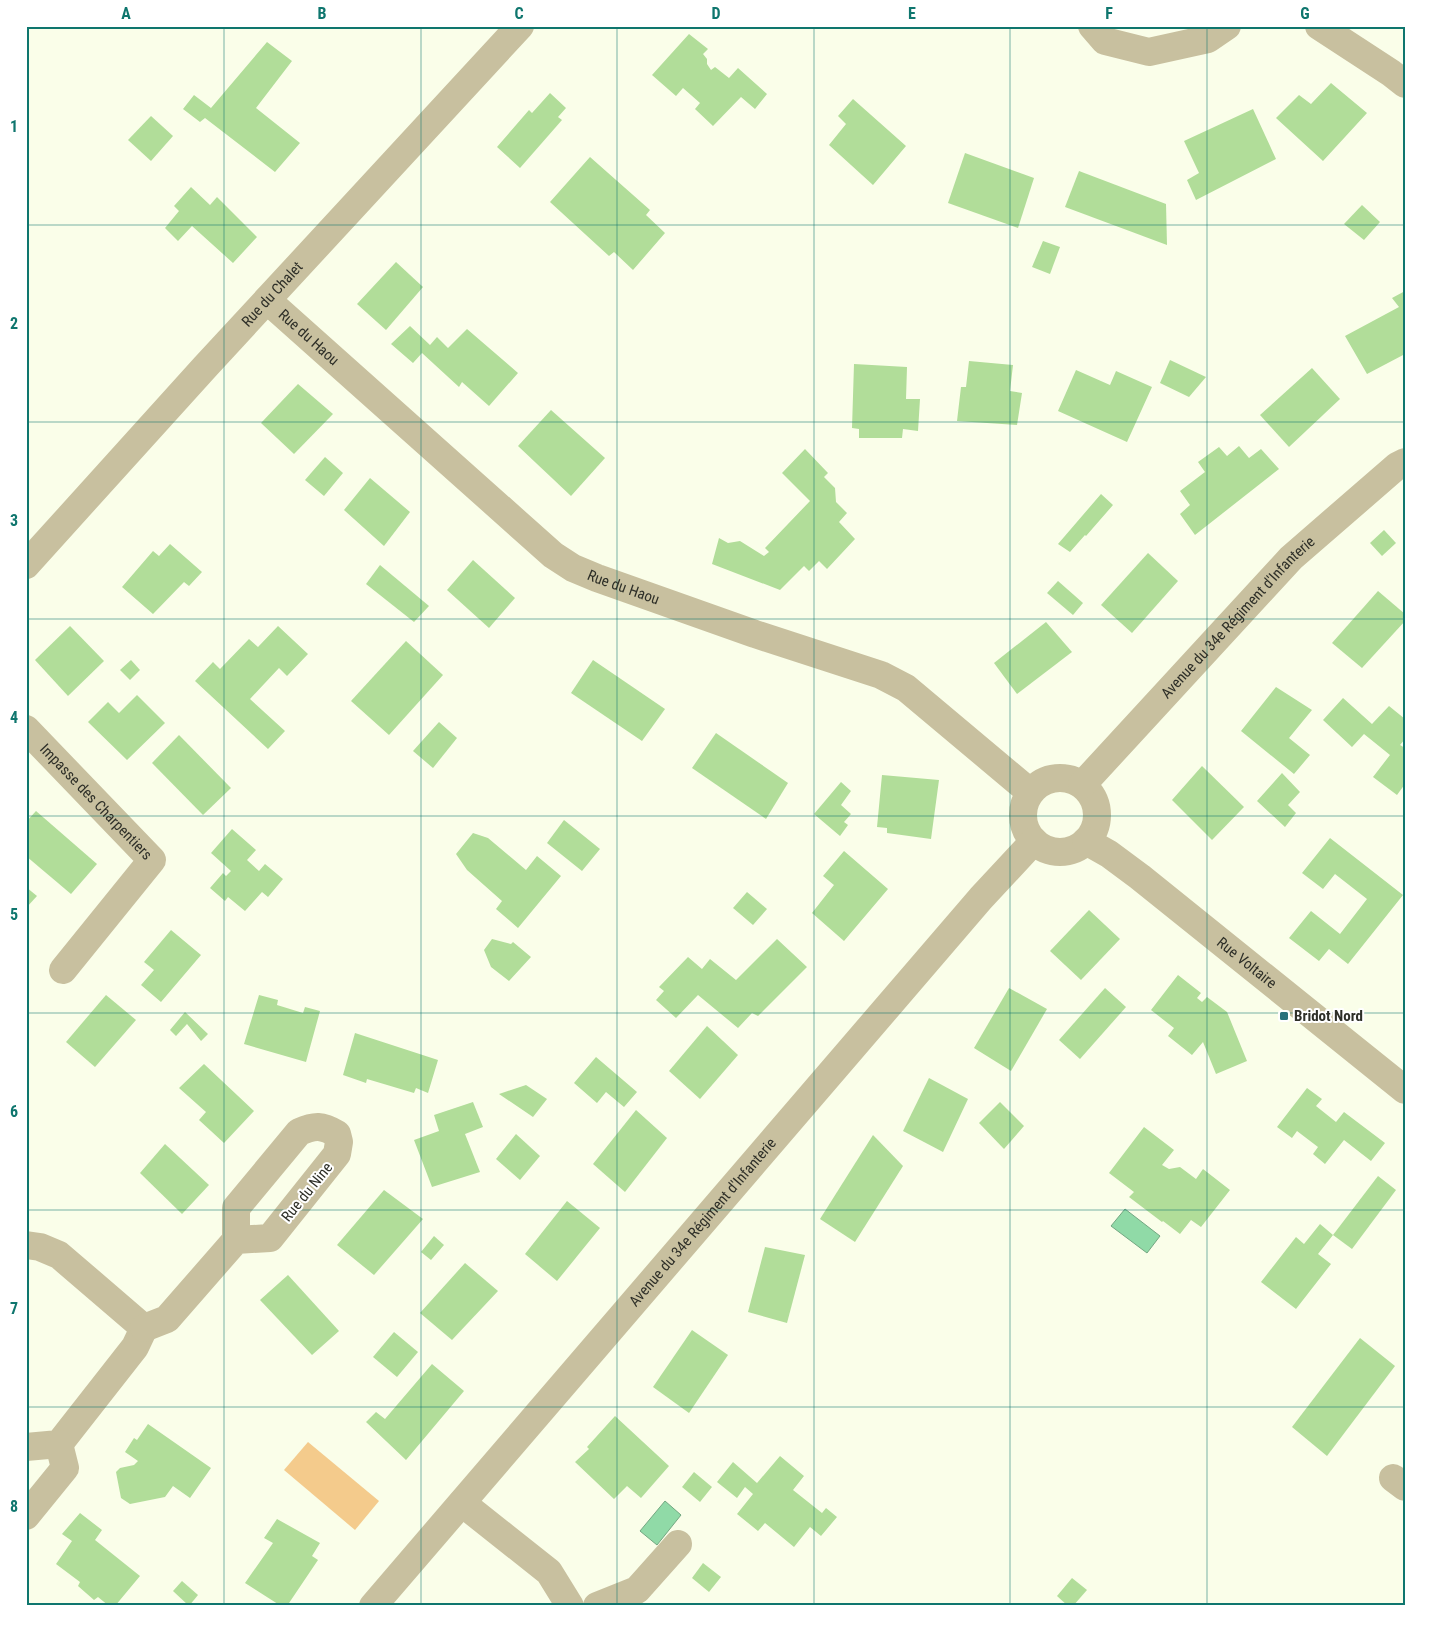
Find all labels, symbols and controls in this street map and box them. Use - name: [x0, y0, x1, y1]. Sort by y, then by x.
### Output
- text: A: [121, 4, 131, 23]
- text: B: [318, 4, 327, 23]
- text: C: [514, 4, 524, 23]
- text: D: [711, 4, 721, 23]
- text: E: [908, 4, 916, 23]
- text: F: [1105, 4, 1113, 23]
- text: G: [1300, 4, 1310, 23]
- text: 1: [10, 117, 18, 136]
- street label: Rue du Chalet: [238, 258, 307, 330]
- street label: Rue du Haou: [275, 306, 343, 369]
- text: 2: [10, 314, 18, 333]
- text: 3: [10, 511, 18, 530]
- street label: Avenue du 34e Régiment d'Infanterie: [1157, 532, 1319, 702]
- street label: Rue du Haou: [585, 566, 662, 608]
- text: 4: [10, 708, 18, 727]
- street label: Impasse des Charpentiers: [36, 740, 156, 864]
- text: 5: [10, 905, 18, 924]
- street label: Rue Voltaire: [1213, 933, 1280, 992]
- place label: Bridot Nord: [1294, 1007, 1363, 1025]
- marker: Bridot Nord: [1278, 1010, 1290, 1022]
- text: 6: [10, 1102, 18, 1121]
- street label: Avenue du 34e Régiment d'Infanterie: [625, 1134, 780, 1310]
- street label: Rue du Nine: [278, 1159, 336, 1225]
- text: 7: [10, 1299, 18, 1318]
- text: 8: [10, 1497, 18, 1516]

